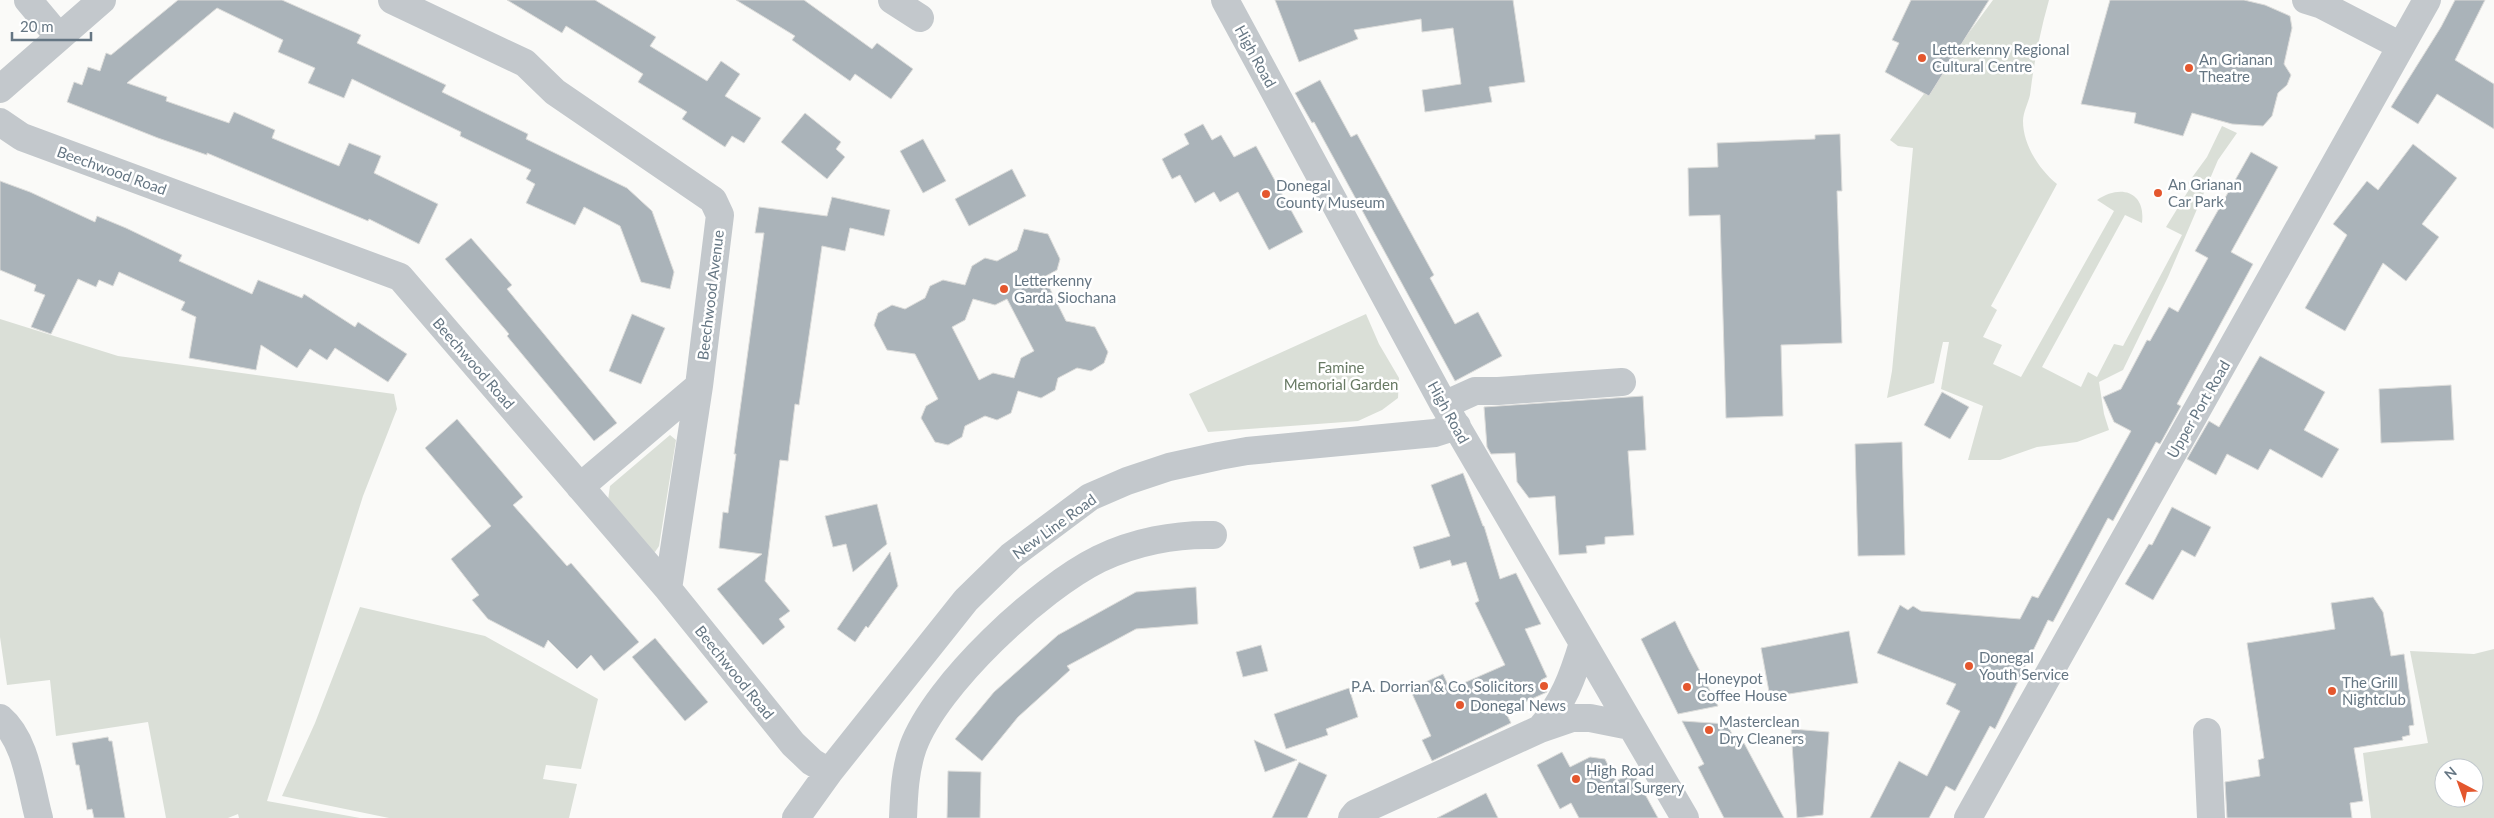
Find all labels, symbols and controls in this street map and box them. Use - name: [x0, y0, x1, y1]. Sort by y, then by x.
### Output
- scale bar: [12, 10, 91, 42]
- text: 20 m: [20, 17, 54, 35]
- street label: High Road: [1232, 22, 1280, 90]
- place label: Letterkenny Regional Cultural Centre: [1932, 40, 2070, 75]
- place label: An Grianan Theatre: [2199, 50, 2273, 85]
- marker: Letterkenny Regional Cultural Centre: [1916, 52, 1928, 64]
- marker: An Grianan Theatre: [2183, 62, 2195, 74]
- street label: Beechwood Road: [55, 142, 169, 198]
- place label: An Grianan Car Park: [2168, 175, 2242, 210]
- place label: Donegal County Museum: [1276, 176, 1385, 211]
- marker: An Grianan Car Park: [2152, 187, 2164, 199]
- marker: Donegal County Museum: [1260, 188, 1272, 200]
- street label: Beechwood Avenue: [693, 229, 727, 361]
- place label: Letterkenny Garda Siochana: [1014, 271, 1116, 306]
- marker: Letterkenny Garda Siochana: [998, 283, 1010, 295]
- street label: Beechwood Road: [429, 314, 519, 412]
- street label: Upper Port Road: [2163, 357, 2233, 461]
- park label: Famine Memorial Garden: [1284, 358, 1398, 393]
- street label: High Road: [1425, 378, 1473, 446]
- street label: New Line Road: [1009, 490, 1099, 562]
- street label: Beechwood Road: [692, 622, 778, 722]
- place label: Donegal Youth Service: [1979, 648, 2069, 683]
- marker: Donegal Youth Service: [1963, 660, 1975, 672]
- place label: Honeypot Coffee House: [1697, 669, 1787, 704]
- place label: The Grill Nightclub: [2342, 673, 2406, 708]
- place label: P.A. Dorrian & Co. Solicitors: [1351, 677, 1534, 695]
- marker: P.A. Dorrian & Co. Solicitors: [1538, 680, 1550, 692]
- marker: Honeypot Coffee House: [1681, 681, 1693, 693]
- marker: The Grill Nightclub: [2326, 685, 2338, 697]
- place label: Donegal News: [1470, 696, 1566, 714]
- marker: Donegal News: [1454, 699, 1466, 711]
- place label: Masterclean Dry Cleaners: [1719, 712, 1804, 747]
- marker: Masterclean Dry Cleaners: [1703, 724, 1715, 736]
- north arrow: [2434, 758, 2484, 808]
- place label: High Road Dental Surgery: [1586, 761, 1684, 796]
- text: N: [2440, 763, 2460, 783]
- marker: High Road Dental Surgery: [1570, 773, 1582, 785]

